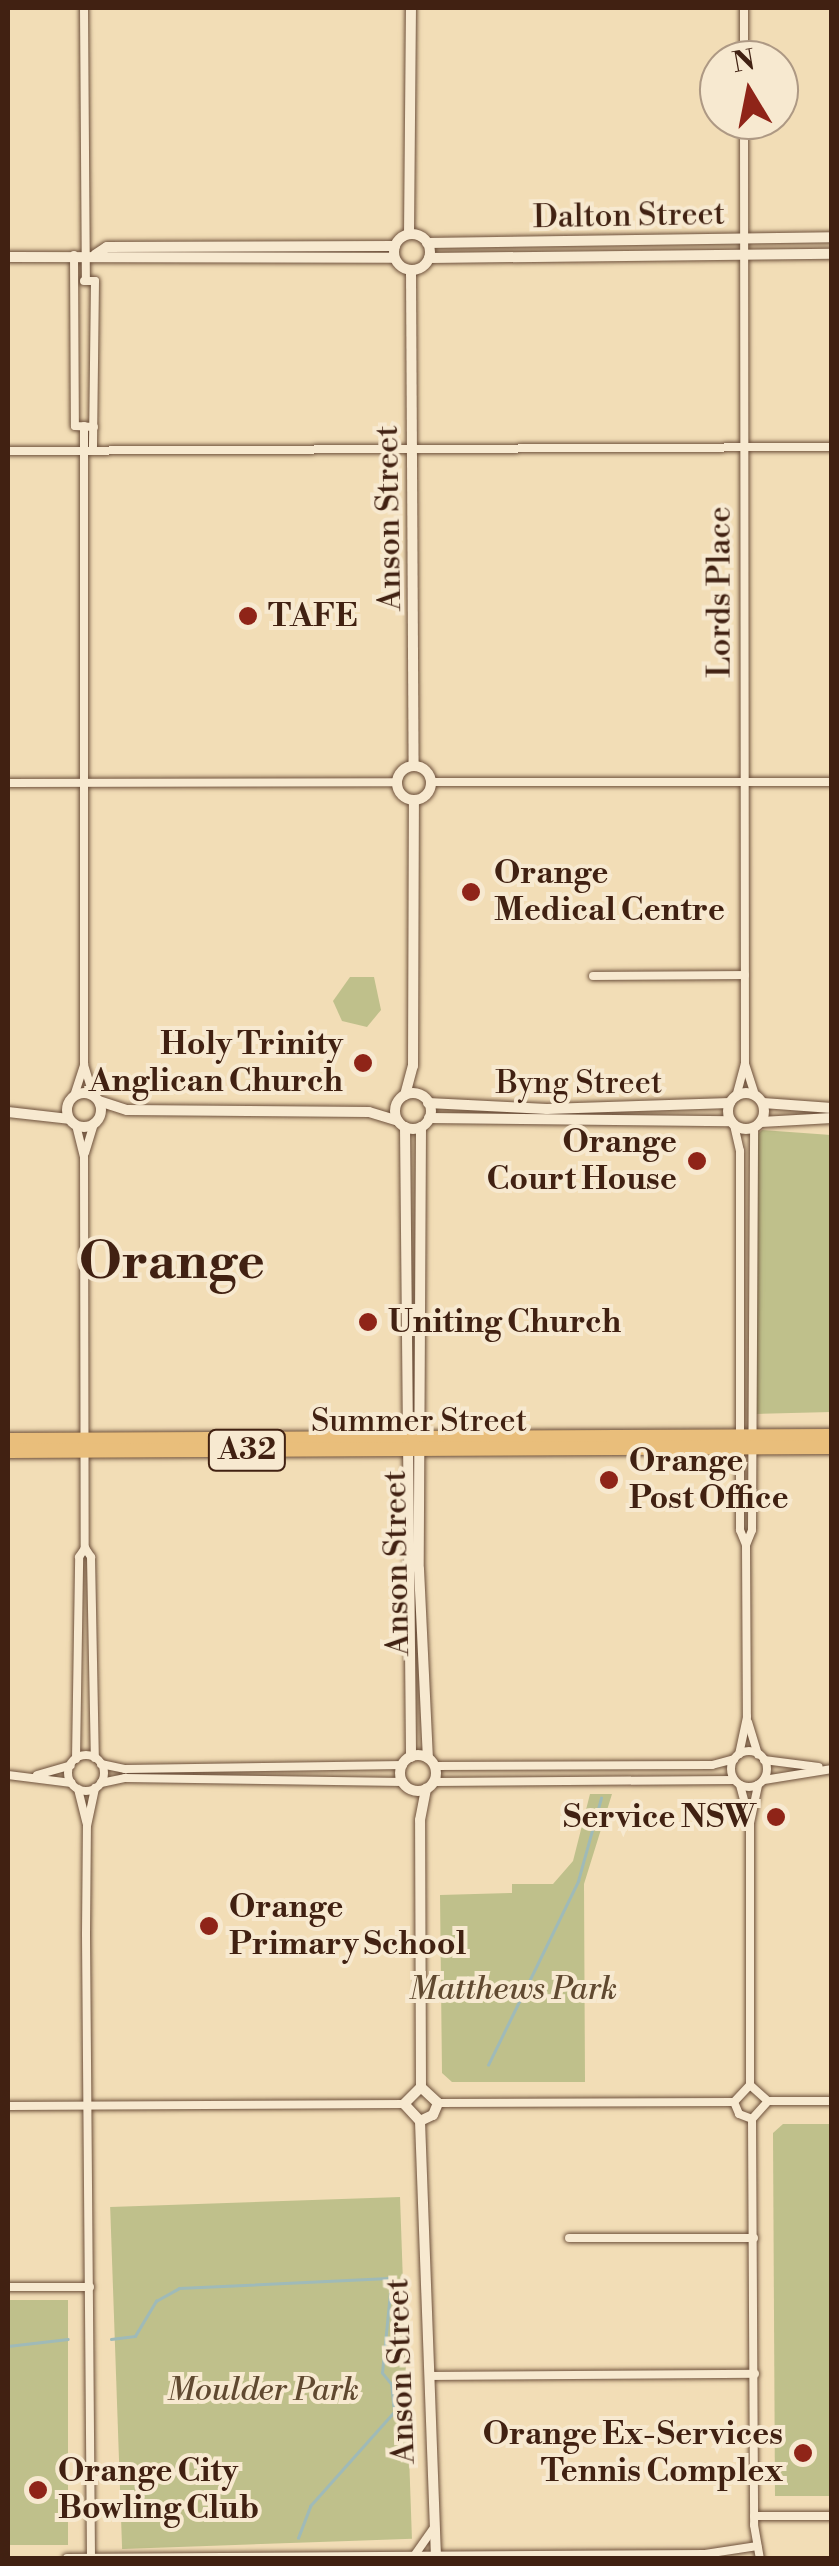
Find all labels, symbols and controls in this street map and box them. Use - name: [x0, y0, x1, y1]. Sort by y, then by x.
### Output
- north arrow: [699, 40, 799, 140]
- text: N: [730, 43, 758, 81]
- street label: Dalton Street: [533, 195, 725, 237]
- street label: Anson Street: [368, 425, 410, 611]
- street label: Lords Place: [701, 506, 739, 678]
- place label: TAFE: [268, 597, 358, 635]
- marker: TAFE: [237, 605, 259, 627]
- place label: Orange Medical Centre: [494, 855, 725, 930]
- marker: Orange Medical Centre: [458, 879, 484, 905]
- place label: Holy Trinity Anglican Church: [89, 1026, 343, 1101]
- marker: Holy Trinity Anglican Church: [352, 1052, 374, 1074]
- street label: Byng Street: [496, 1064, 662, 1102]
- place label: Orange Court House: [487, 1124, 677, 1199]
- marker: Orange Court House: [686, 1150, 708, 1172]
- district label: Orange: [79, 1232, 265, 1294]
- place label: Uniting Church: [388, 1303, 621, 1341]
- marker: Uniting Church: [357, 1311, 379, 1333]
- street label: Summer Street: [311, 1402, 527, 1440]
- road number: A32: [207, 1425, 287, 1475]
- place label: Orange Post Office: [629, 1443, 789, 1518]
- marker: Orange Post Office: [598, 1469, 620, 1491]
- street label: Anson Street: [376, 1470, 418, 1656]
- place label: Service NSW: [563, 1798, 756, 1836]
- marker: Service NSW: [765, 1806, 787, 1828]
- place label: Orange Primary School: [229, 1889, 466, 1964]
- marker: Orange Primary School: [198, 1915, 220, 1937]
- park label: Matthews Park: [409, 1970, 617, 2008]
- street label: Anson Street: [379, 2278, 423, 2464]
- park label: Moulder Park: [167, 2371, 359, 2409]
- place label: Orange Ex-Services Tennis Complex: [483, 2416, 783, 2491]
- marker: Orange Ex-Services Tennis Complex: [792, 2442, 814, 2464]
- place label: Orange City Bowling Club: [58, 2453, 259, 2528]
- marker: Orange City Bowling Club: [27, 2479, 49, 2501]

